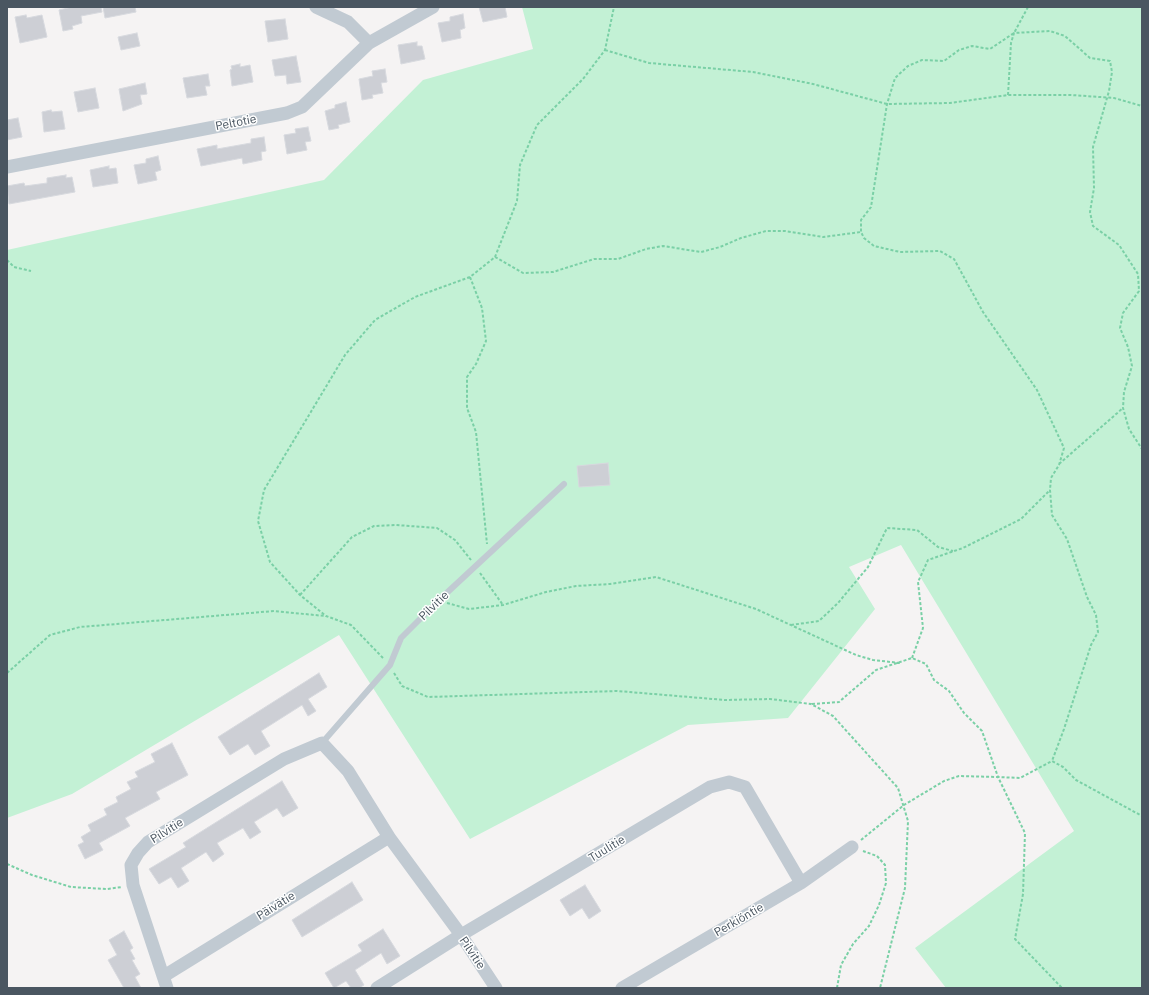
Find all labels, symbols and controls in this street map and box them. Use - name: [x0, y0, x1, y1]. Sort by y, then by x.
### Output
- street label: Peltotie: [214, 112, 258, 134]
- street label: Pilvitie: [416, 588, 452, 624]
- street label: Pilvitie: [148, 815, 186, 847]
- street label: Tuulitie: [586, 833, 628, 865]
- street label: Päivätie: [254, 889, 298, 923]
- street label: Perkiöntie: [712, 900, 766, 940]
- street label: Pilvitie: [456, 934, 488, 972]

